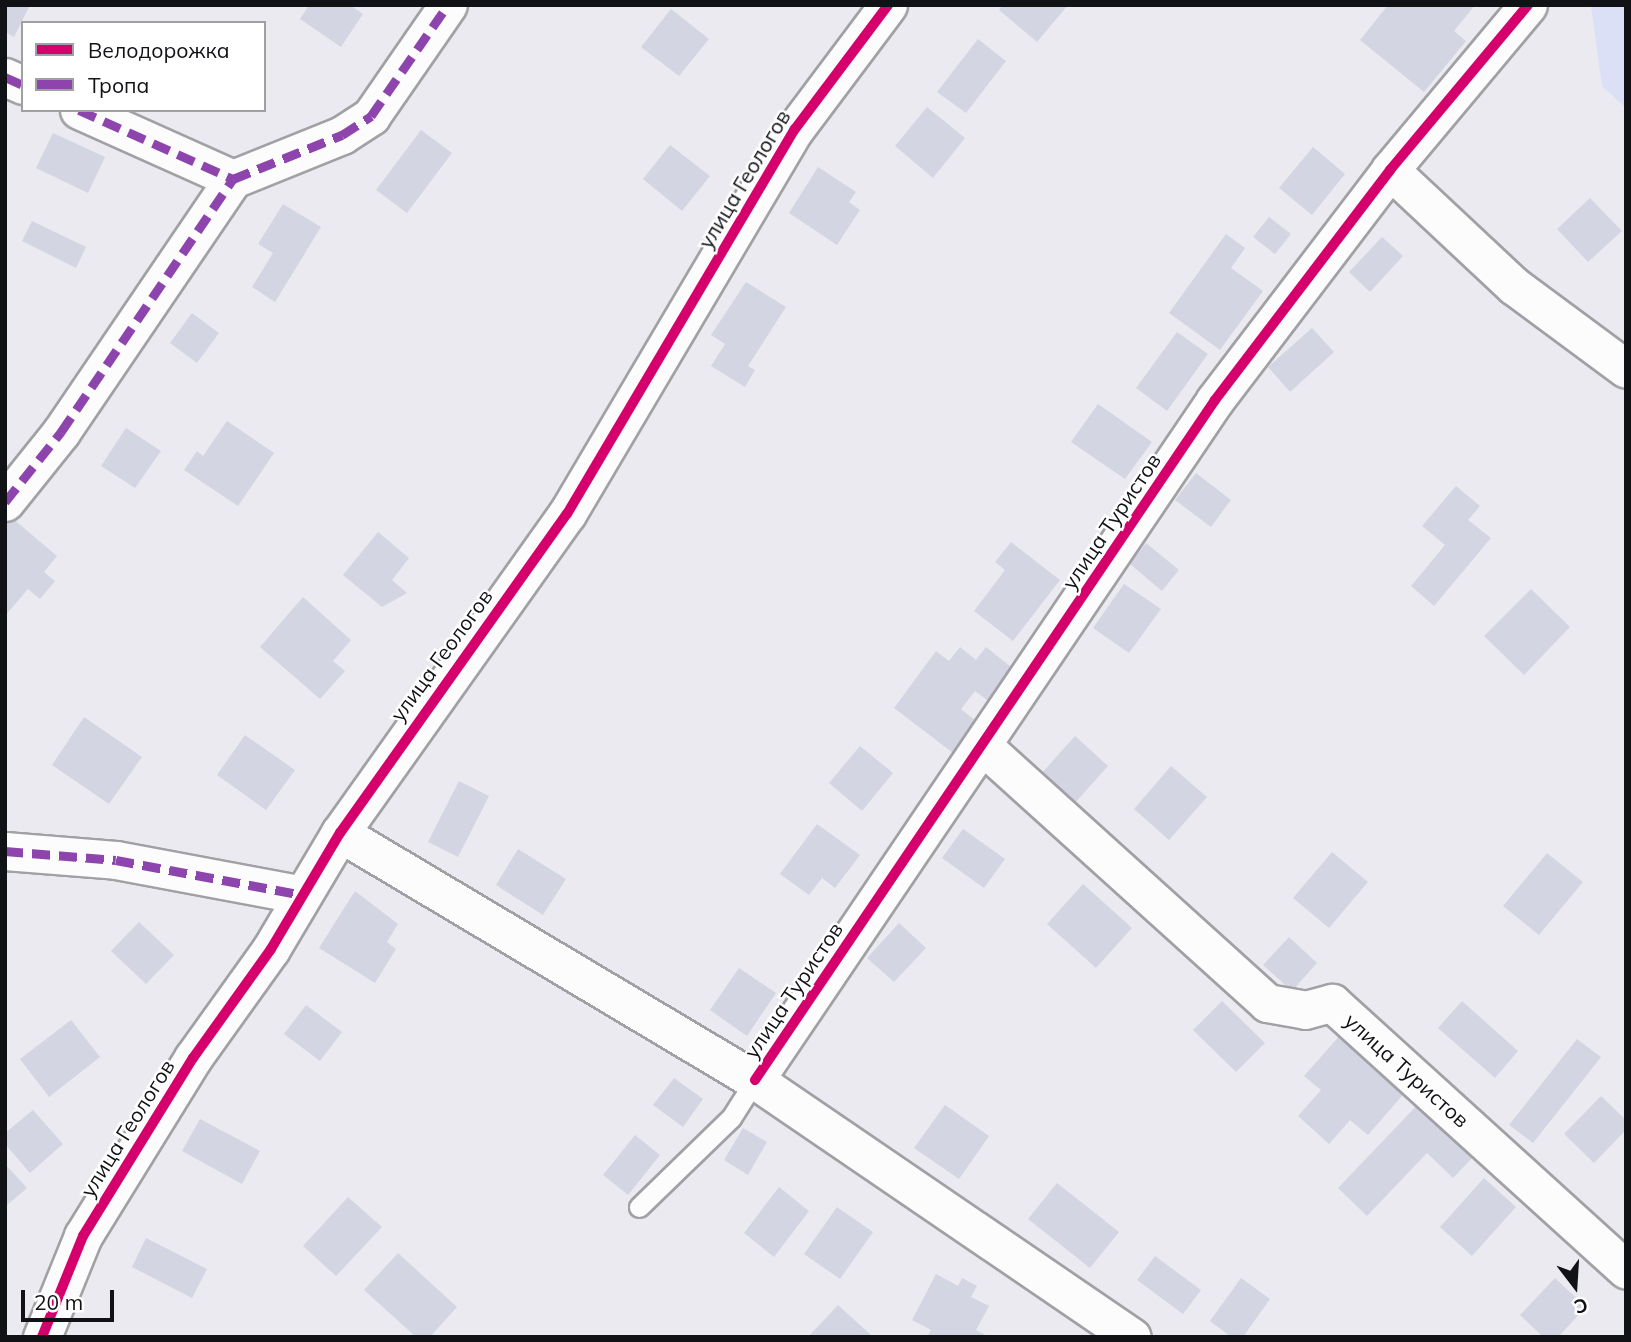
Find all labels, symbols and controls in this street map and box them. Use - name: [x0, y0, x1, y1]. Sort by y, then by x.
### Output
- legend: [21, 21, 266, 112]
- text: Велодорожка: [88, 37, 230, 63]
- text: Тропа: [88, 72, 149, 98]
- street label: улица Геологов: [693, 105, 795, 253]
- street label: улица Туристов: [1056, 448, 1166, 594]
- street label: улица Геологов: [385, 584, 497, 726]
- street label: улица Туристов: [738, 917, 848, 1063]
- street label: улица Туристов: [1340, 1008, 1474, 1132]
- street label: улица Геологов: [75, 1055, 179, 1201]
- north arrow: [1540, 1251, 1610, 1321]
- scale bar: [24, 1276, 117, 1320]
- text: 20 m: [34, 1289, 83, 1315]
- text: С: [1571, 1293, 1591, 1319]

